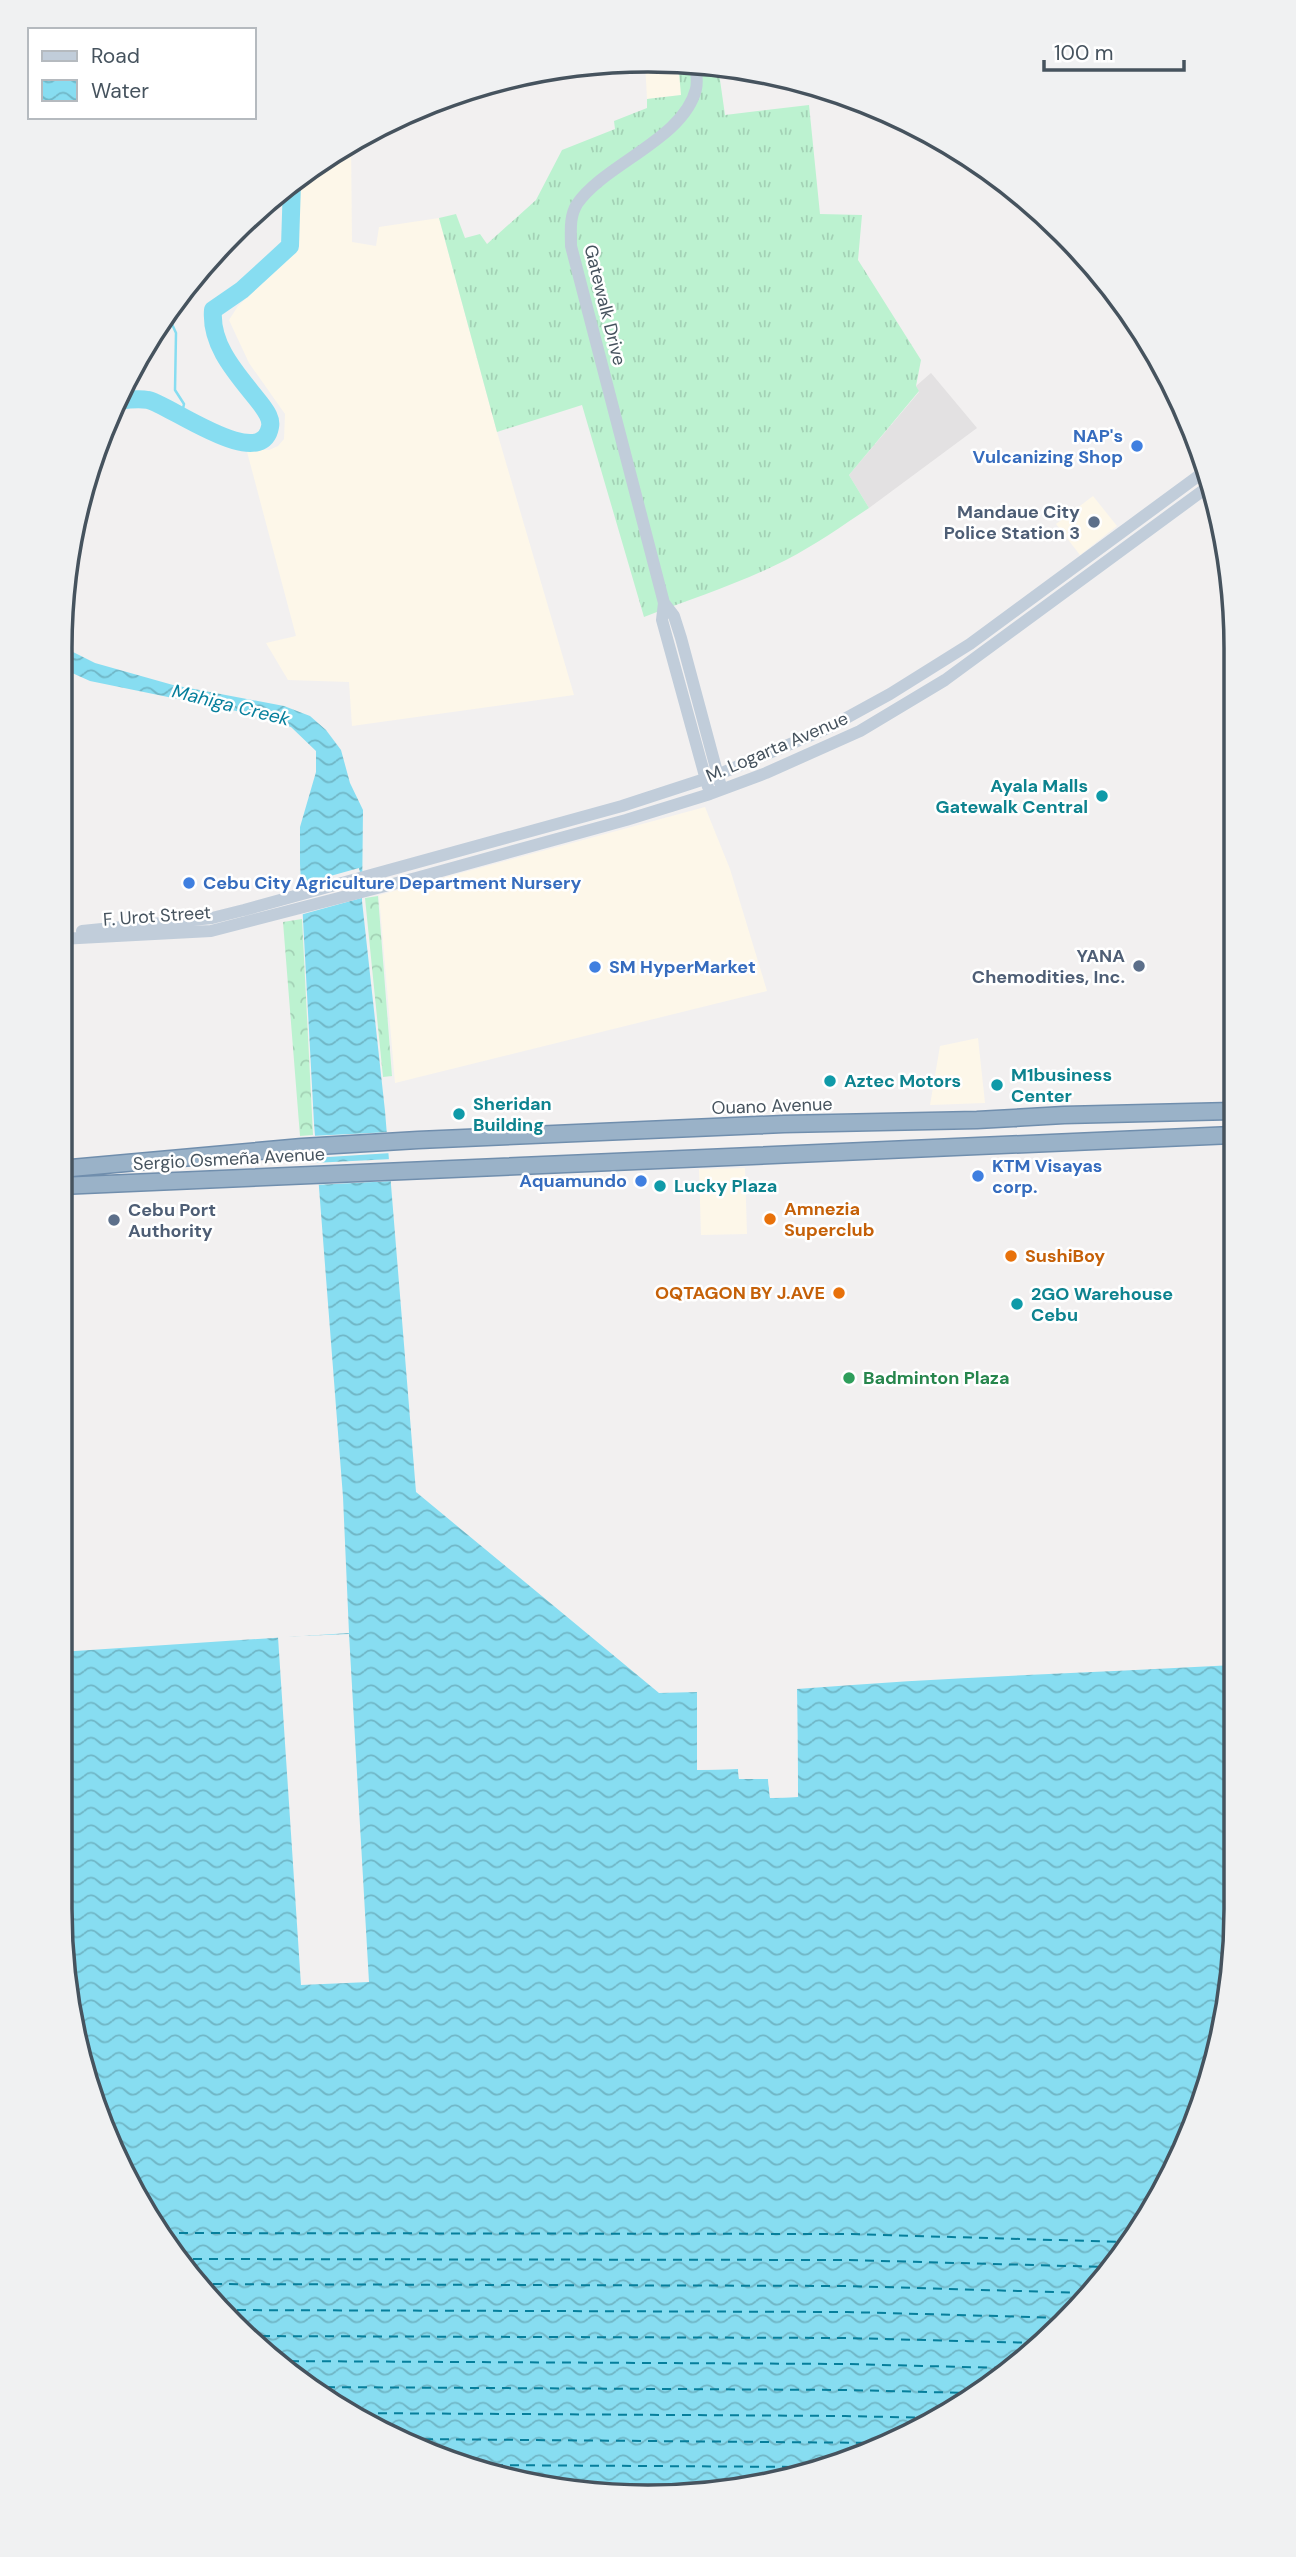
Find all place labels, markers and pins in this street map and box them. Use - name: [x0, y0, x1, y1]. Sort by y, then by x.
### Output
- place label: NAP's Vulcanizing Shop: [972, 424, 1123, 469]
- marker: NAP's Vulcanizing Shop: [1129, 438, 1145, 454]
- place label: Mandaue City Police Station 3: [944, 500, 1080, 545]
- marker: Mandaue City Police Station 3: [1086, 514, 1102, 530]
- place label: Ayala Malls Gatewalk Central: [936, 774, 1088, 819]
- marker: Ayala Malls Gatewalk Central: [1094, 788, 1110, 804]
- place label: Cebu City Agriculture Department Nursery: [203, 871, 581, 895]
- marker: Cebu City Agriculture Department Nursery: [181, 875, 197, 891]
- place label: YANA Chemodities, Inc.: [972, 944, 1125, 989]
- place label: SM HyperMarket: [609, 955, 756, 979]
- marker: YANA Chemodities, Inc.: [1131, 958, 1147, 974]
- marker: SM HyperMarket: [587, 959, 603, 975]
- place label: M1business Center: [1011, 1063, 1112, 1108]
- place label: Aztec Motors: [844, 1069, 961, 1093]
- marker: Aztec Motors: [822, 1073, 838, 1089]
- marker: M1business Center: [989, 1077, 1005, 1093]
- place label: Sheridan Building: [473, 1092, 552, 1137]
- marker: Sheridan Building: [451, 1106, 467, 1122]
- place label: KTM Visayas corp.: [992, 1154, 1102, 1199]
- marker: KTM Visayas corp.: [970, 1168, 986, 1184]
- place label: Aquamundo: [519, 1169, 627, 1193]
- marker: Aquamundo: [633, 1173, 649, 1189]
- place label: Lucky Plaza: [674, 1174, 777, 1198]
- marker: Lucky Plaza: [652, 1178, 668, 1194]
- place label: Amnezia Superclub: [784, 1197, 874, 1242]
- place label: Cebu Port Authority: [128, 1198, 216, 1243]
- marker: Amnezia Superclub: [762, 1211, 778, 1227]
- marker: Cebu Port Authority: [106, 1212, 122, 1228]
- place label: SushiBoy: [1025, 1244, 1105, 1268]
- marker: SushiBoy: [1003, 1248, 1019, 1264]
- place label: OQTAGON BY J.AVE: [655, 1281, 825, 1305]
- place label: 2GO Warehouse Cebu: [1031, 1282, 1173, 1327]
- marker: OQTAGON BY J.AVE: [831, 1285, 847, 1301]
- marker: 2GO Warehouse Cebu: [1009, 1296, 1025, 1312]
- place label: Badminton Plaza: [863, 1366, 1009, 1390]
- marker: Badminton Plaza: [841, 1370, 857, 1386]

